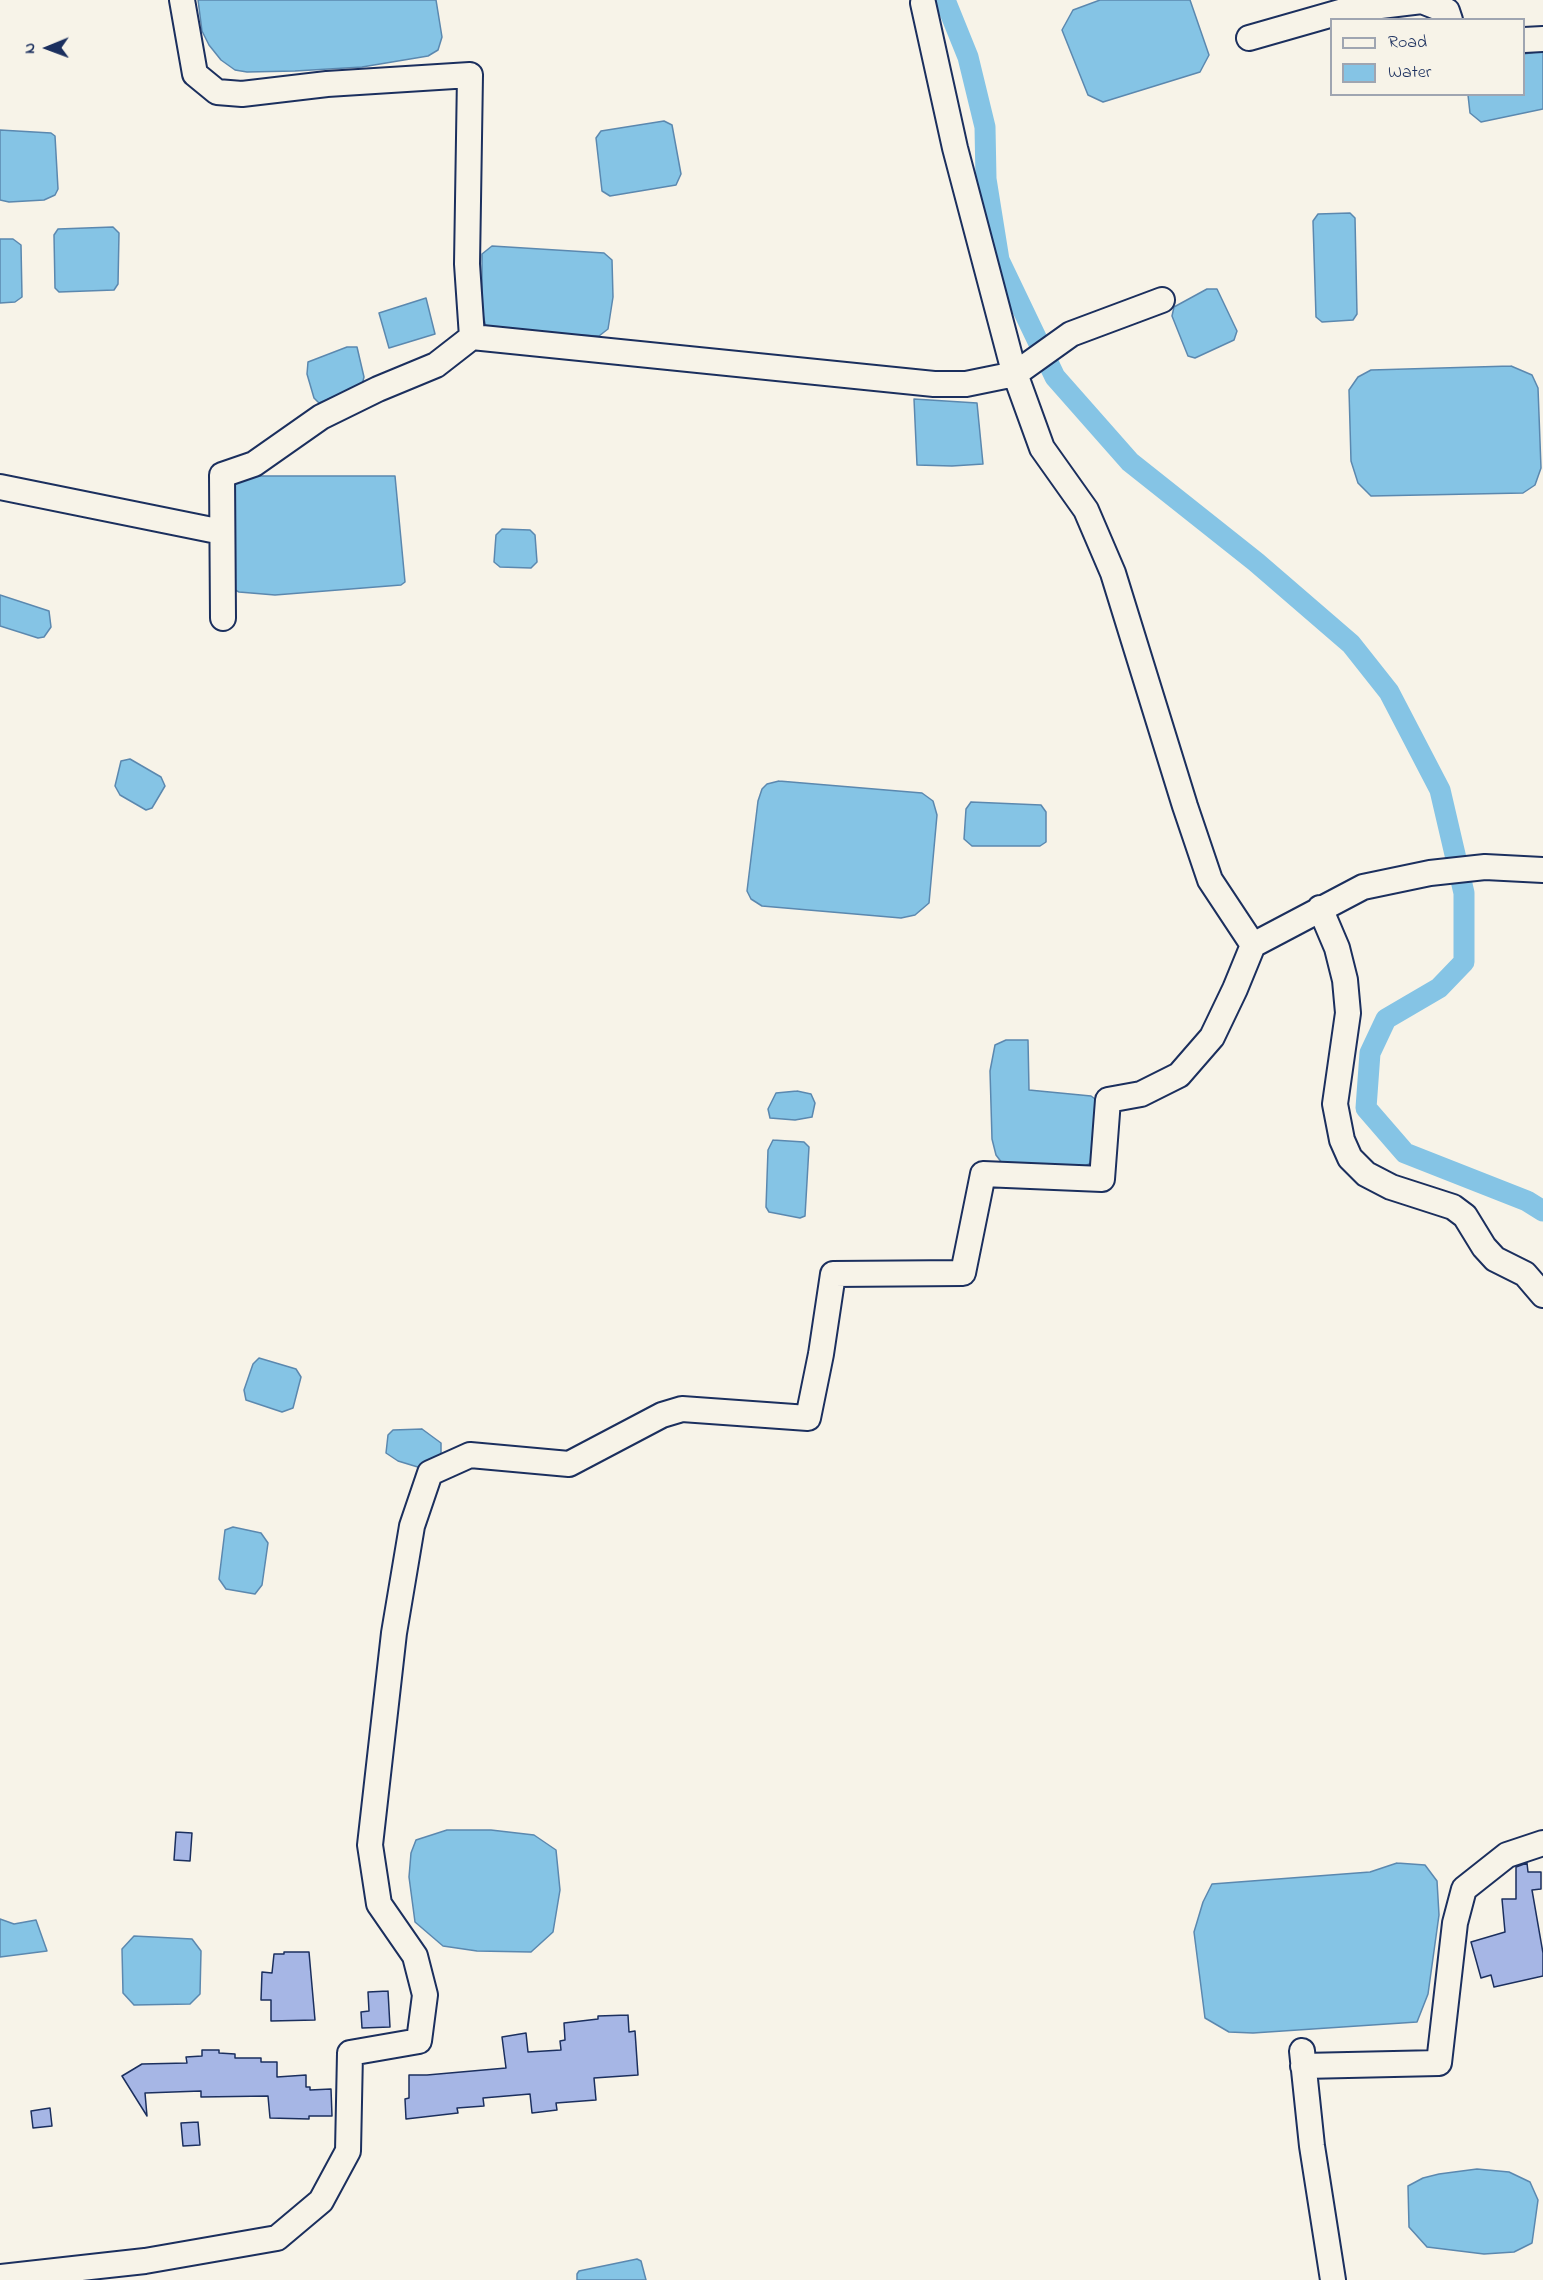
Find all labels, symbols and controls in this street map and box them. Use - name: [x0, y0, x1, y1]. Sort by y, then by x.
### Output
- north arrow: [18, 18, 78, 78]
- legend: [1330, 18, 1525, 96]
- text: Road: [1388, 30, 1427, 56]
- text: N: [18, 43, 42, 54]
- text: Water: [1388, 60, 1431, 86]

